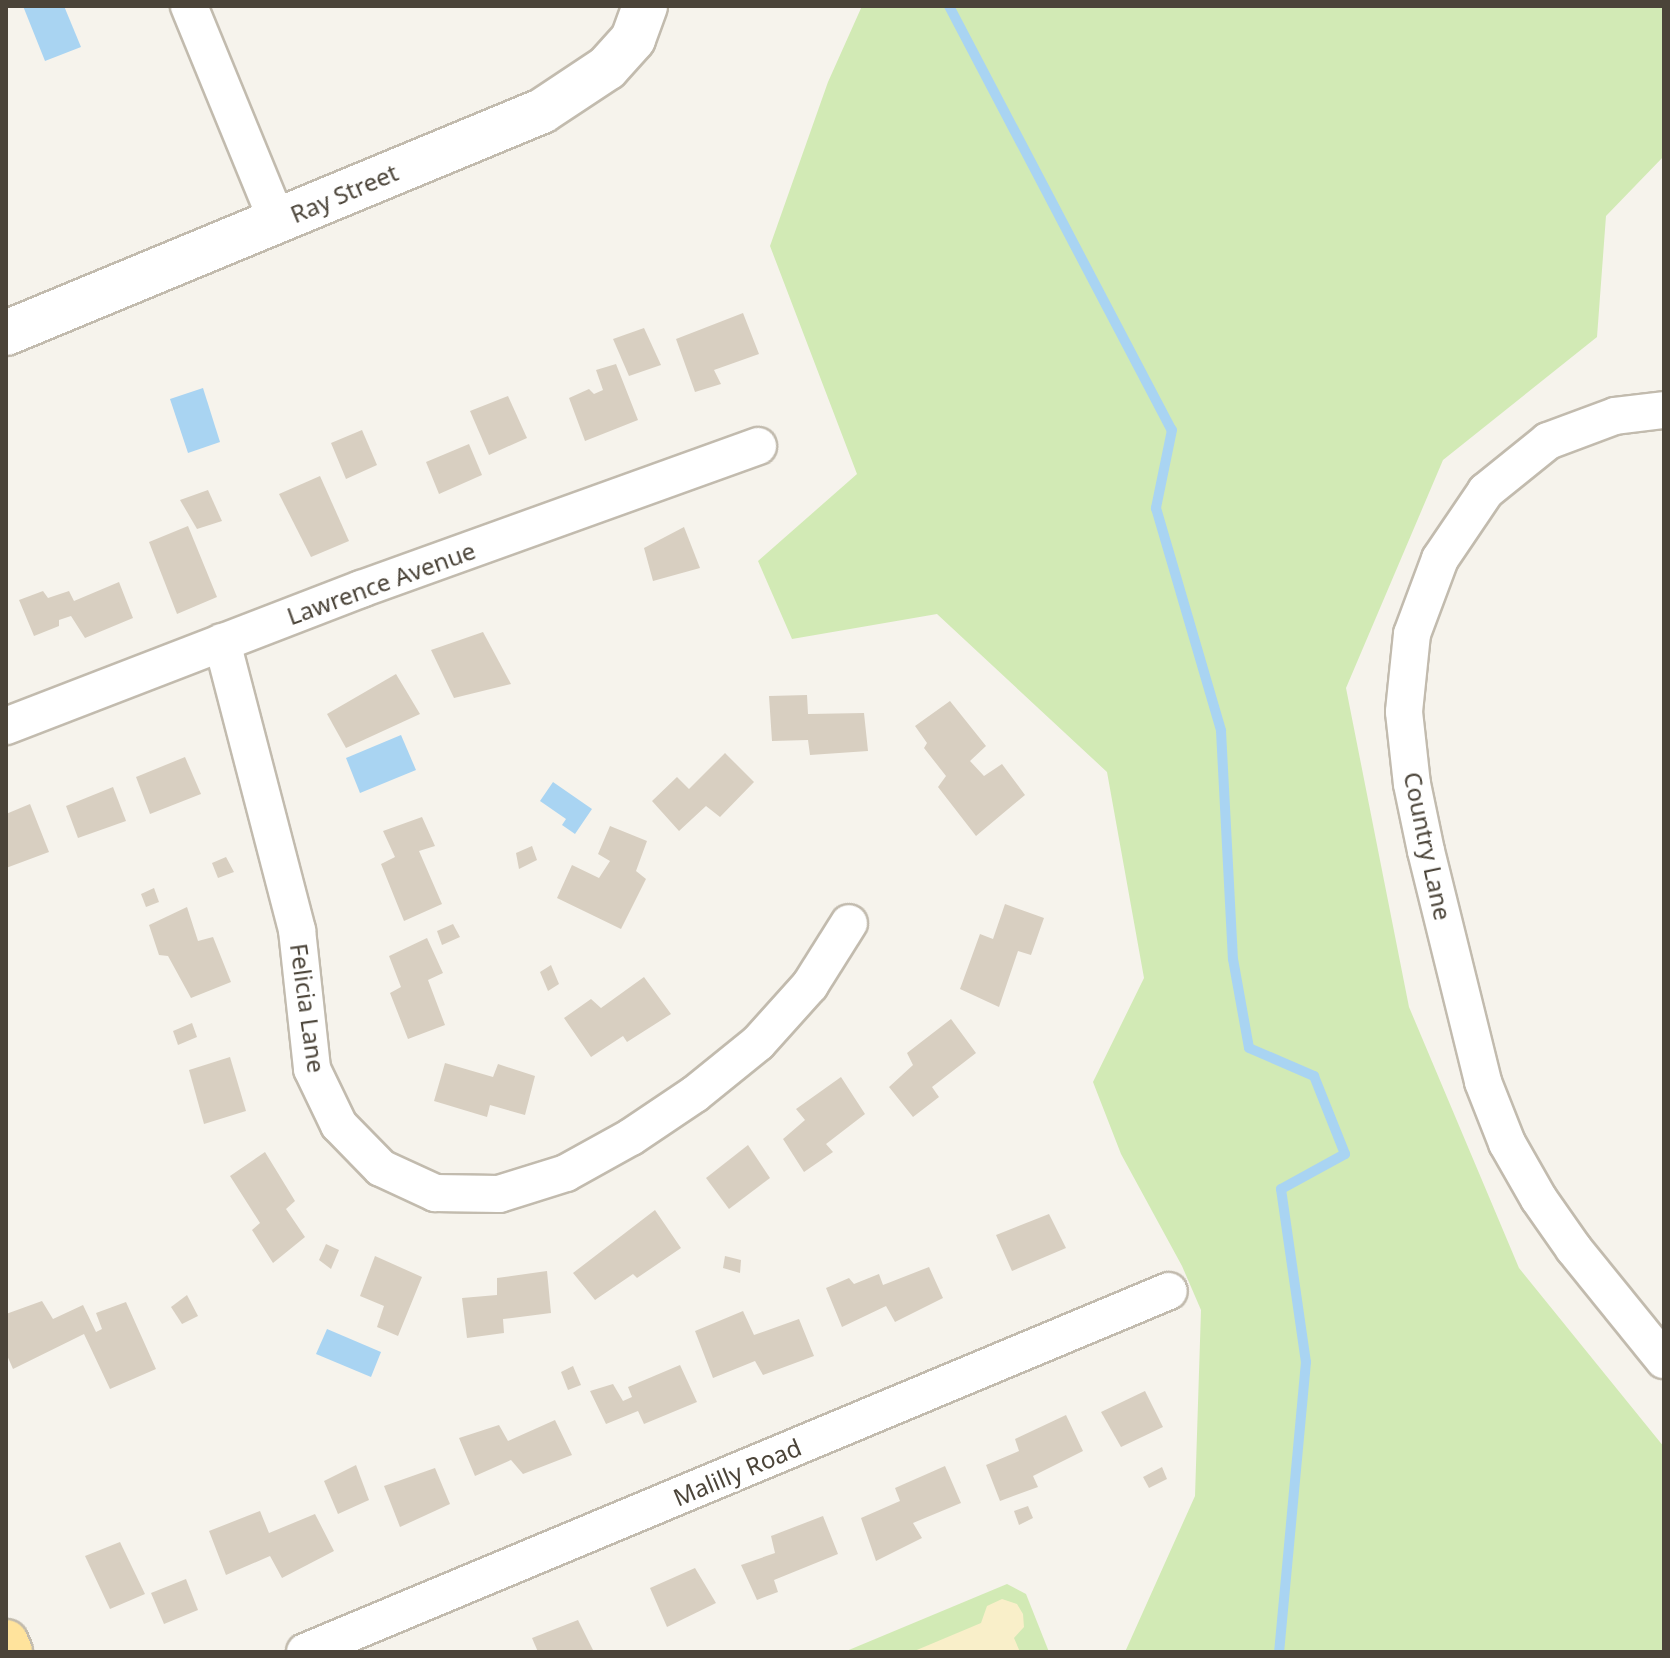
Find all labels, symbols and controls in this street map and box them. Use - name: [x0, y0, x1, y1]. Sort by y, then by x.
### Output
- street label: Ray Street: [286, 157, 402, 229]
- street label: Lawrence Avenue: [283, 536, 479, 630]
- street label: Country Lane: [1398, 769, 1458, 923]
- street label: Felicia Lane: [285, 942, 331, 1074]
- street label: Malilly Road: [669, 1432, 805, 1512]

